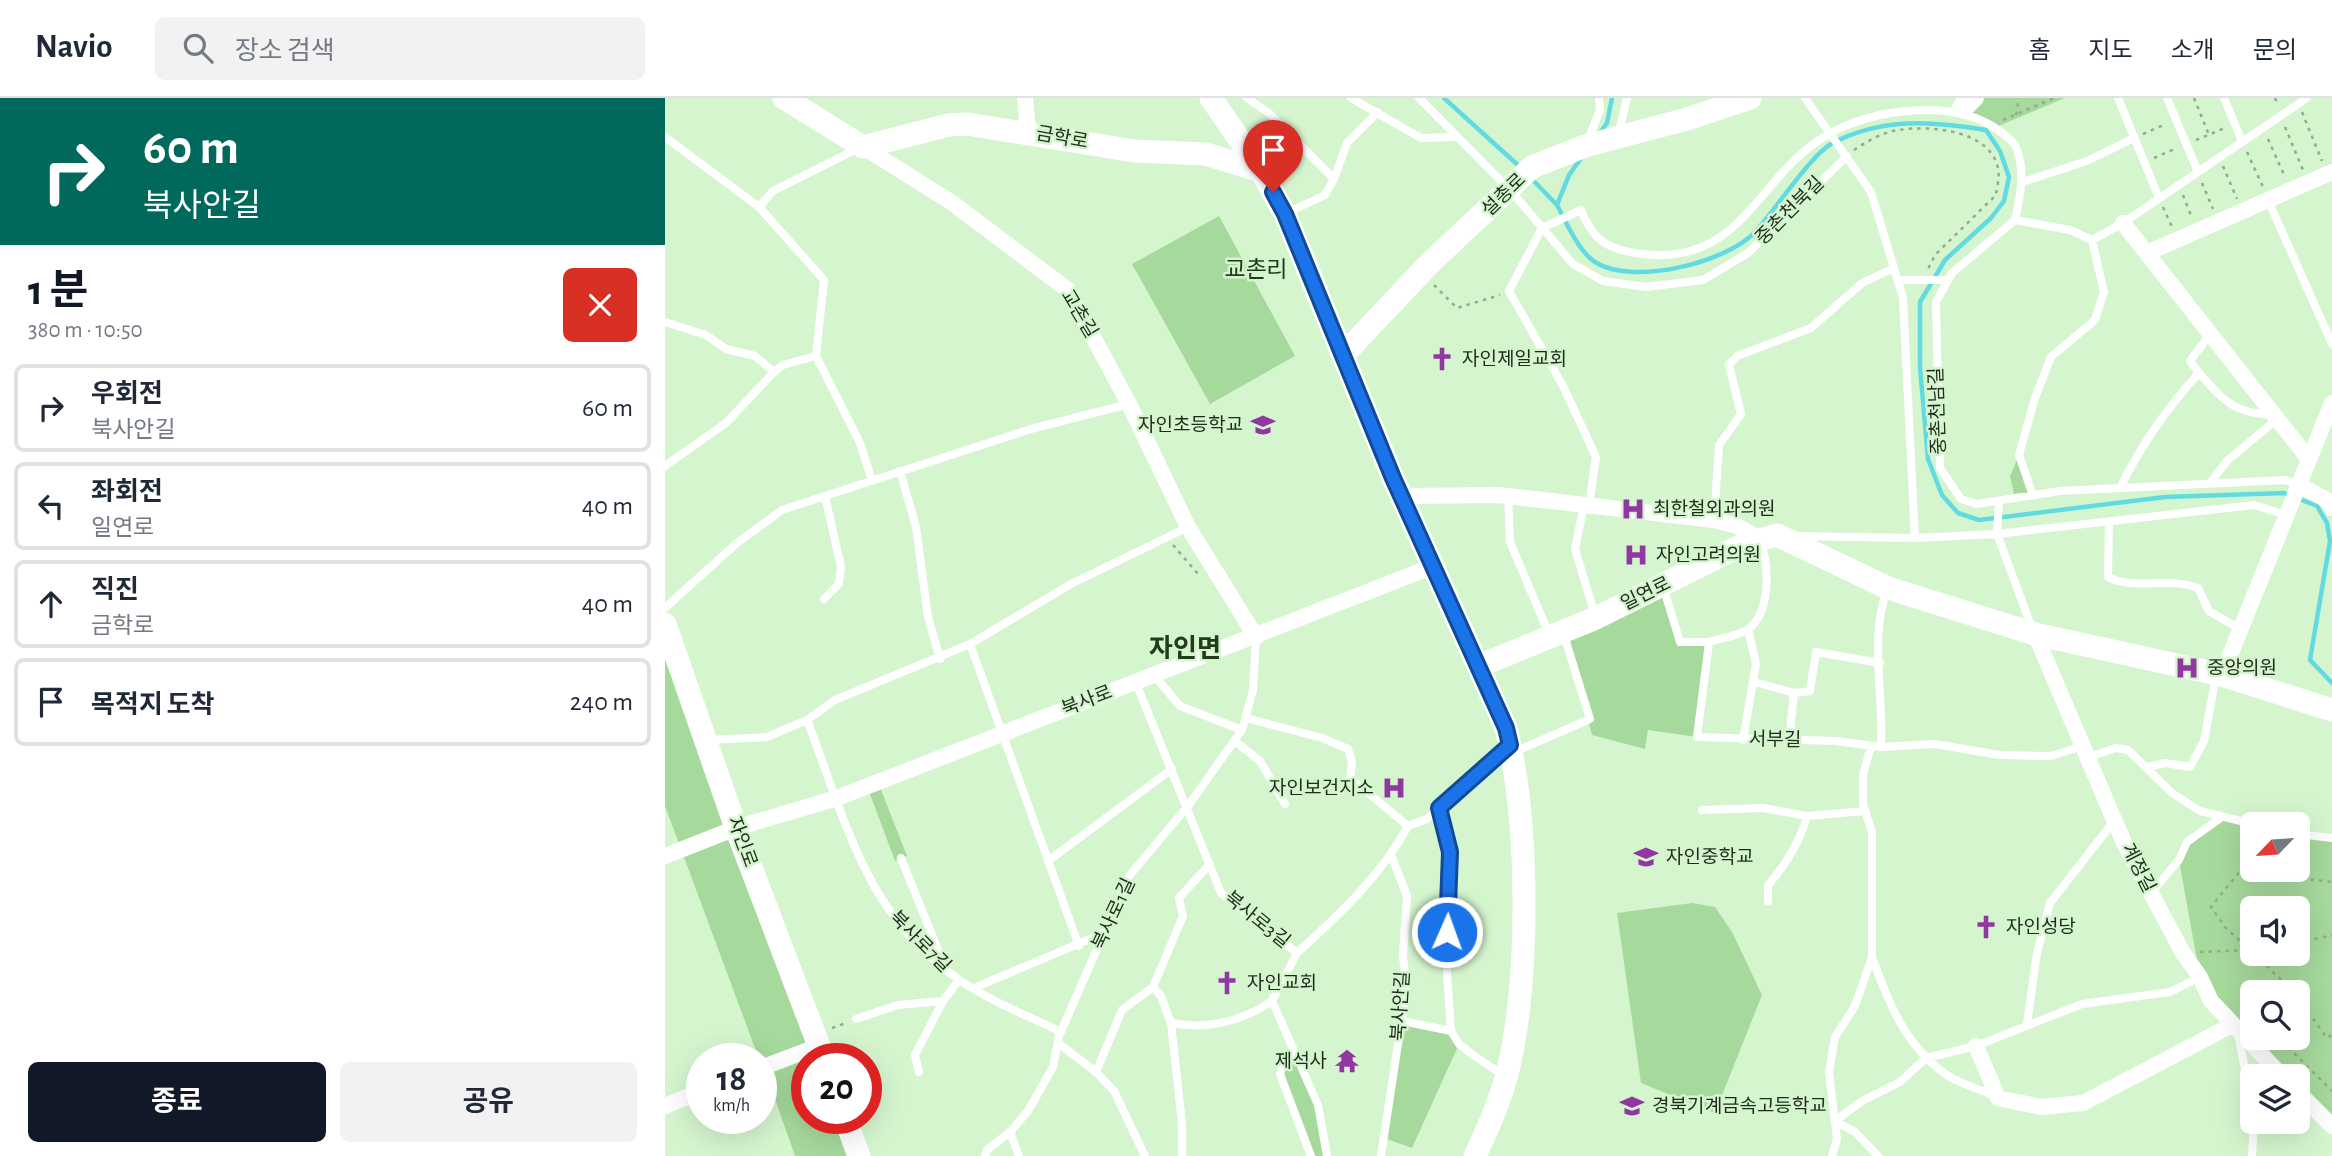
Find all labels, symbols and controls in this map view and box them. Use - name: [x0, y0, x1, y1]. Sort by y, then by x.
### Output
- search box: [155, 17, 645, 80]
- icon: search: [179, 29, 217, 67]
- text: Navio: [35, 31, 113, 64]
- text: 장소 검색: [235, 38, 335, 64]
- text: 홈: [2028, 39, 2050, 63]
- text: 지도: [2088, 39, 2133, 63]
- text: 소개: [2171, 39, 2215, 63]
- text: 문의: [2253, 39, 2297, 63]
- pin: [1243, 120, 1303, 192]
- street label: 금학로: [1035, 123, 1090, 152]
- text: 60 m: [143, 124, 239, 173]
- icon: right: [28, 126, 119, 217]
- icon: arrive: [1254, 131, 1292, 169]
- street label: 설총로: [1478, 169, 1529, 220]
- street label: 중촌천북길: [1752, 173, 1828, 249]
- text: 북사안길: [143, 190, 261, 222]
- district label: 교촌리: [1224, 257, 1288, 282]
- button: close: [563, 268, 637, 342]
- text: 1 분: [28, 270, 88, 312]
- street label: 교촌길: [1057, 286, 1102, 341]
- text: 380 m · 10:50: [28, 319, 143, 342]
- church icon: 자인제일교회: [1428, 345, 1456, 373]
- place label: 자인제일교회: [1462, 349, 1567, 369]
- street label: 중촌천남길: [1926, 367, 1949, 455]
- text: 우회전: [91, 381, 163, 407]
- icon: right: [32, 389, 70, 427]
- text: 60 m: [582, 395, 633, 421]
- school or university icon: 자인초등학교: [1249, 411, 1277, 439]
- place label: 자인초등학교: [1138, 415, 1243, 435]
- text: 북사안길: [91, 419, 176, 442]
- text: 좌회전: [91, 479, 163, 505]
- icon: left: [32, 487, 70, 525]
- text: 40 m: [582, 493, 633, 519]
- hospital icon: 최한철외과의원: [1619, 495, 1647, 523]
- place label: 최한철외과의원: [1653, 499, 1775, 519]
- text: 일연로: [91, 517, 154, 540]
- hospital icon: 자인고려의원: [1622, 541, 1650, 569]
- place label: 자인고려의원: [1656, 545, 1761, 565]
- street label: 일연로: [1618, 573, 1674, 614]
- text: 직진: [91, 577, 139, 603]
- icon: ahead: [32, 585, 70, 623]
- text: 40 m: [582, 591, 633, 617]
- text: 금학로: [91, 615, 154, 638]
- district label: 자인면: [1149, 635, 1221, 662]
- hospital icon: 중앙의원: [2173, 654, 2201, 682]
- place label: 중앙의원: [2207, 658, 2277, 678]
- street label: 북사로: [1059, 682, 1115, 719]
- icon: arrive: [32, 683, 70, 721]
- text: 240 m: [570, 689, 633, 715]
- text: 목적지 도착: [91, 692, 215, 718]
- street label: 서부길: [1749, 729, 1801, 750]
- hospital icon: 자인보건지소: [1380, 774, 1408, 802]
- place label: 자인보건지소: [1269, 778, 1374, 798]
- north arrow: [2240, 812, 2310, 882]
- map controls: [2240, 812, 2310, 1134]
- street label: 자인로: [724, 814, 761, 870]
- street label: 계정길: [2118, 840, 2159, 896]
- school or university icon: 자인중학교: [1632, 843, 1660, 871]
- place label: 자인중학교: [1666, 847, 1753, 867]
- street label: 북사로1길: [1088, 875, 1139, 953]
- street label: 북사로3길: [1221, 887, 1294, 952]
- position arrow: [1410, 895, 1484, 969]
- button: sound: [2240, 896, 2310, 966]
- street label: 북사로7길: [886, 907, 955, 976]
- church icon: 자인성당: [1972, 913, 2000, 941]
- place label: 자인성당: [2006, 917, 2076, 937]
- church icon: 자인교회: [1213, 969, 1241, 997]
- street label: 북사안길: [1388, 970, 1413, 1042]
- place label: 자인교회: [1247, 973, 1317, 993]
- button: search: [2240, 980, 2310, 1050]
- speed limit sign: 20: [791, 1043, 882, 1134]
- temple icon: 제석사: [1333, 1047, 1361, 1075]
- place label: 제석사: [1275, 1051, 1327, 1071]
- button: 종료: [28, 1062, 326, 1142]
- button: 공유: [340, 1062, 637, 1142]
- text: 18: [717, 1062, 746, 1097]
- button: layers: [2240, 1064, 2310, 1134]
- school or university icon: 경북기계금속고등학교: [1618, 1092, 1646, 1120]
- place label: 경북기계금속고등학교: [1652, 1096, 1827, 1116]
- text: km/h: [713, 1097, 750, 1115]

